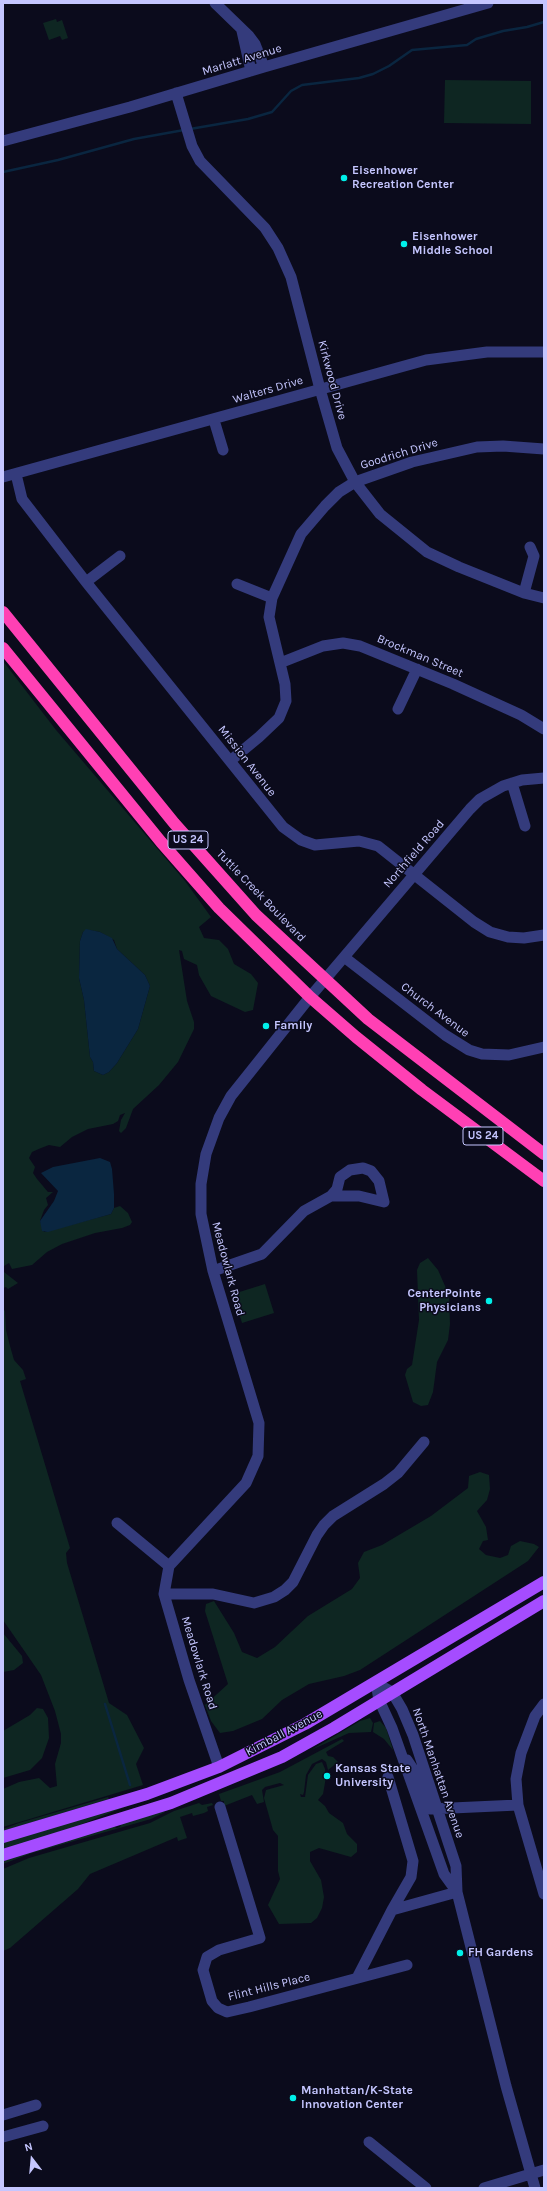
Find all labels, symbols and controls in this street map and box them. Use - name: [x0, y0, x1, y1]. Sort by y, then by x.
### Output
- street label: Marlatt Avenue: [200, 41, 284, 79]
- place label: Eisenhower Recreation Center: [352, 164, 454, 192]
- marker: Eisenhower Recreation Center: [339, 173, 349, 183]
- place label: Eisenhower Middle School: [412, 230, 493, 258]
- marker: Eisenhower Middle School: [399, 239, 409, 249]
- street label: Kirkwood Drive: [314, 339, 350, 421]
- street label: Walters Drive: [231, 373, 305, 407]
- street label: Goodrich Drive: [359, 435, 439, 473]
- street label: Brockman Street: [375, 631, 465, 681]
- street label: Mission Avenue: [215, 723, 279, 799]
- street label: Northfield Road: [380, 817, 448, 891]
- road number: US 24: [168, 831, 208, 849]
- street label: Tuttle Creek Boulevard: [213, 847, 309, 945]
- street label: Church Avenue: [398, 980, 472, 1040]
- place label: Family: [274, 1019, 312, 1033]
- marker: Family: [261, 1021, 271, 1031]
- road number: US 24: [463, 1127, 503, 1145]
- street label: Meadowlark Road: [209, 1220, 247, 1318]
- place label: CenterPointe Physicians: [407, 1287, 481, 1315]
- marker: CenterPointe Physicians: [484, 1296, 494, 1306]
- street label: Meadowlark Road: [178, 1615, 220, 1711]
- street label: North Manhattan Avenue: [409, 1706, 467, 1840]
- street label: Kimball Avenue: [243, 1707, 325, 1759]
- place label: Kansas State University: [335, 1762, 411, 1790]
- marker: Kansas State University: [322, 1771, 332, 1781]
- place label: FH Gardens: [468, 1946, 533, 1960]
- marker: FH Gardens: [455, 1948, 465, 1958]
- street label: Flint Hills Place: [226, 1970, 312, 2004]
- place label: Manhattan/K-State Innovation Center: [301, 2084, 413, 2112]
- marker: Manhattan/K-State Innovation Center: [288, 2093, 298, 2103]
- north arrow: [12, 2139, 52, 2179]
- text: N: [23, 2140, 34, 2154]

